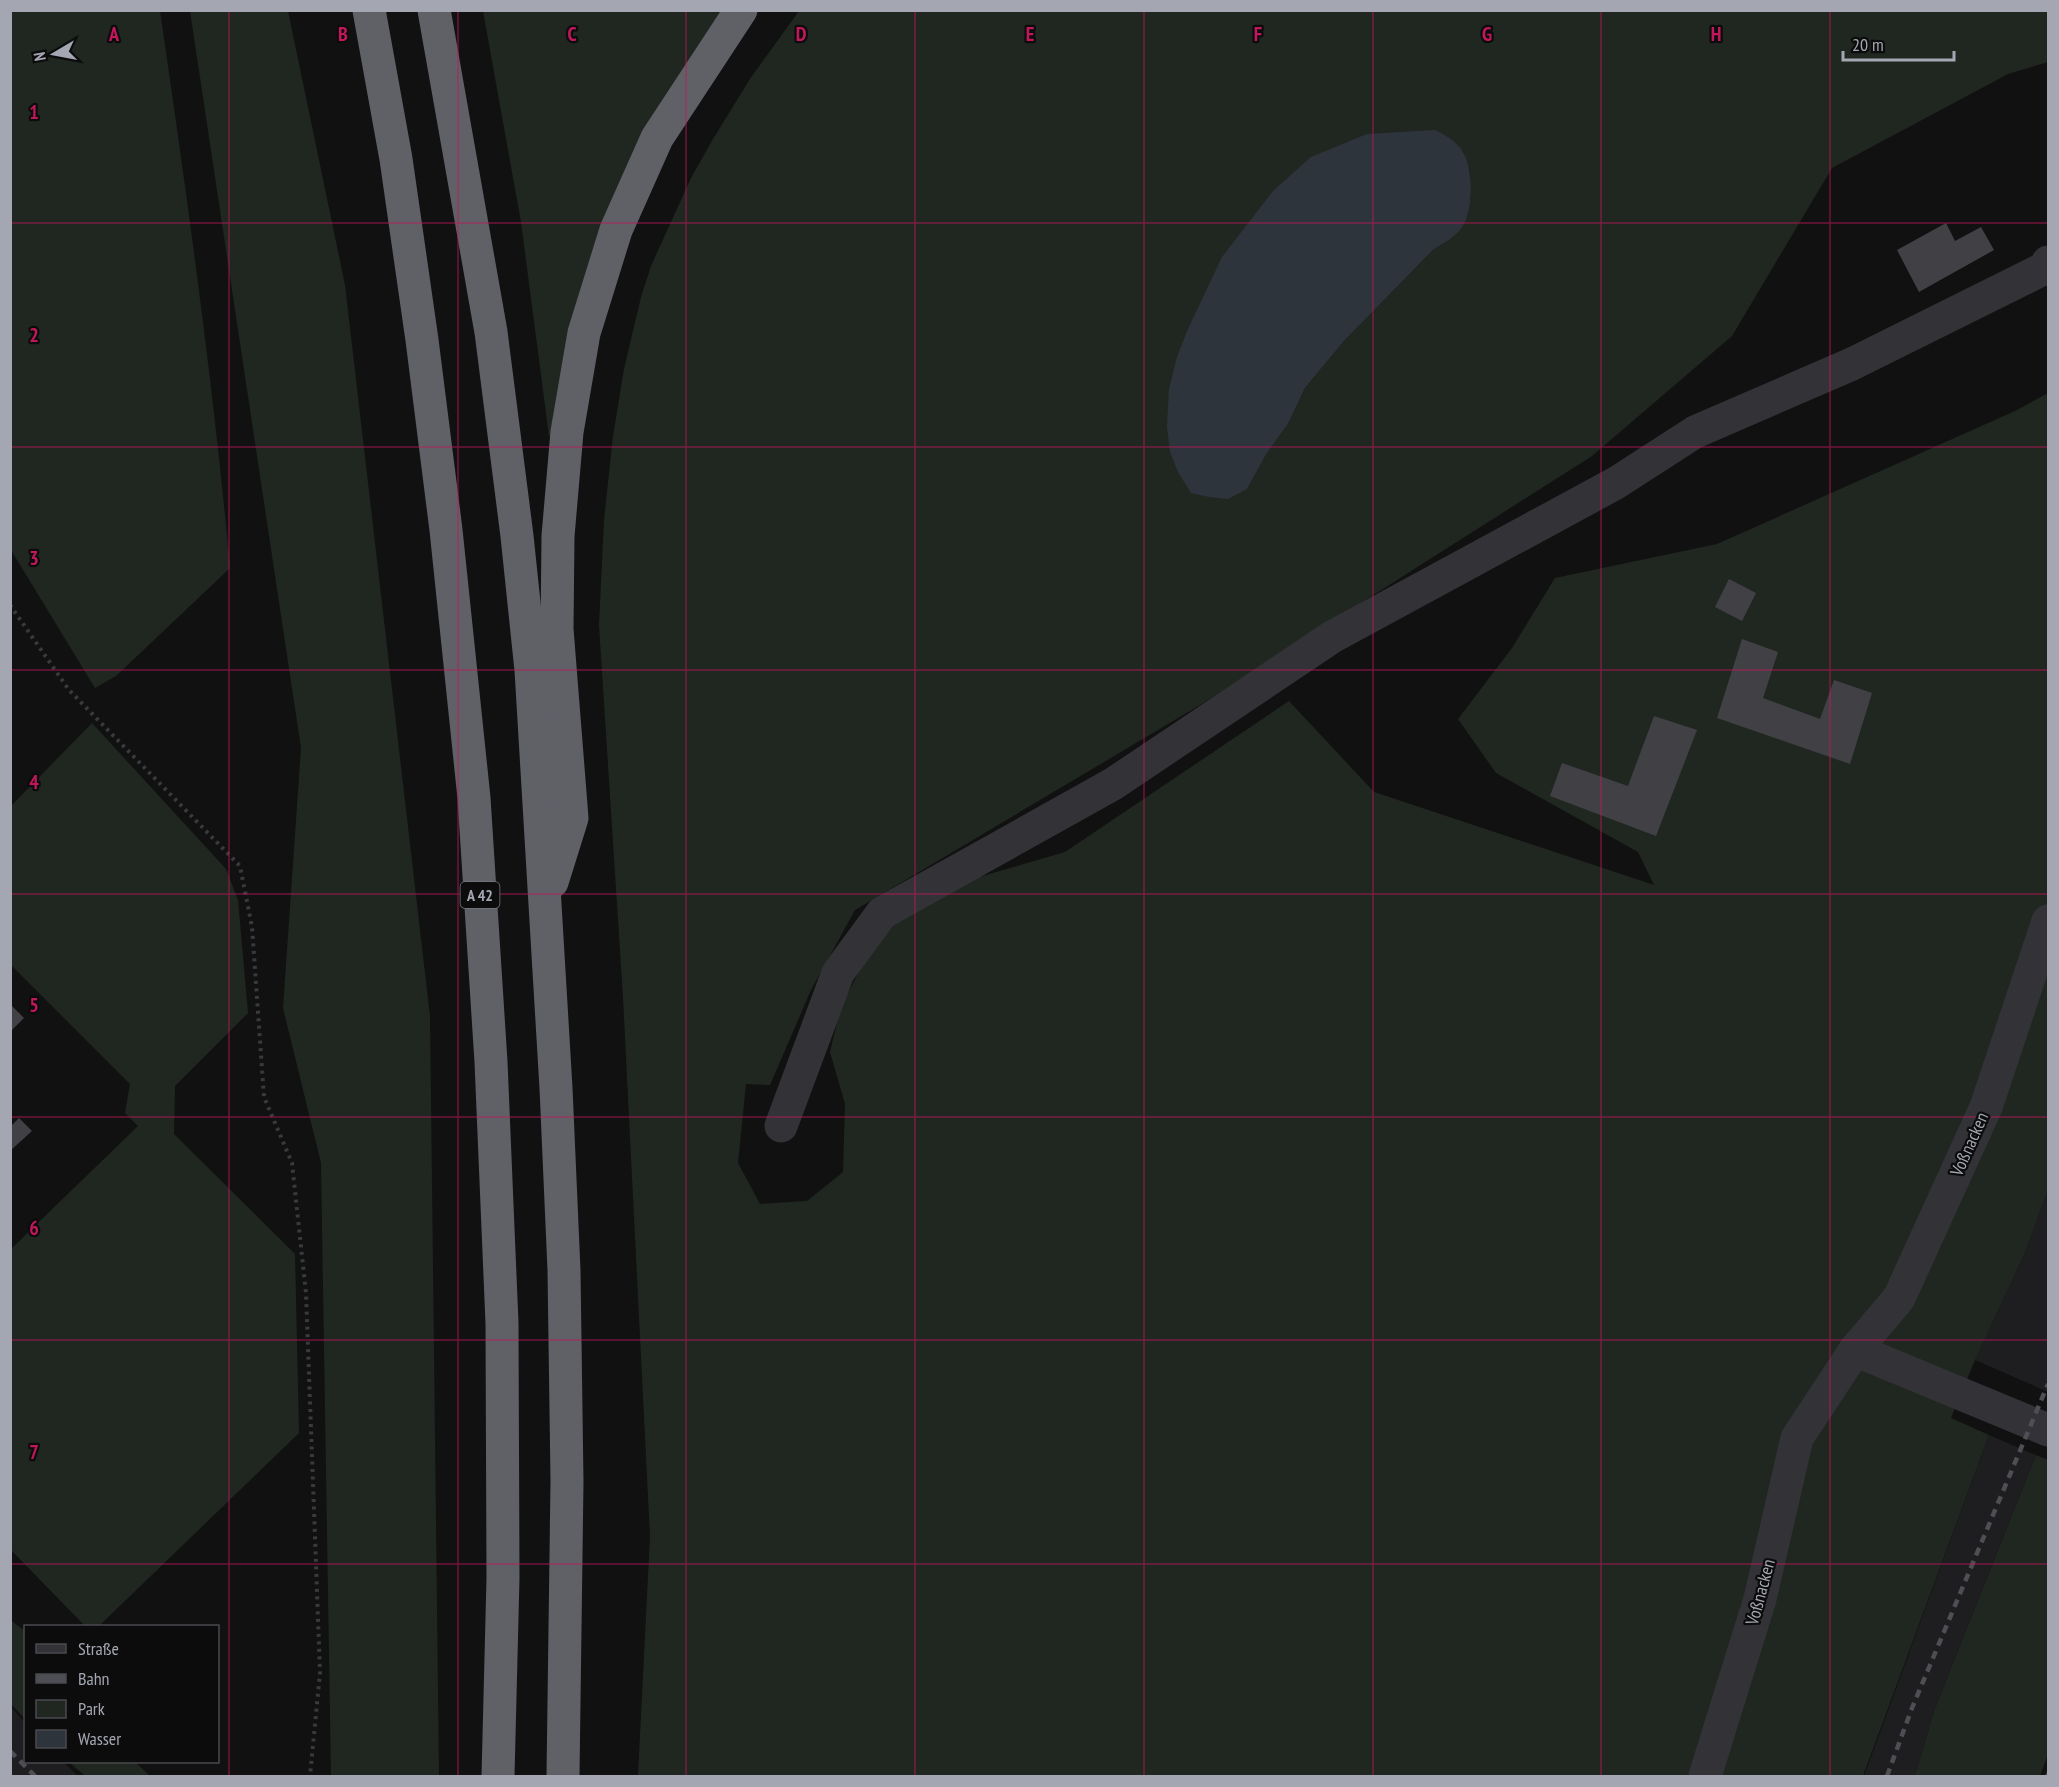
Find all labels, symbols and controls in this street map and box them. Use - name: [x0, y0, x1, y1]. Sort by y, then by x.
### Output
- text: A: [108, 21, 120, 47]
- text: B: [338, 21, 348, 47]
- text: C: [567, 21, 577, 47]
- text: D: [796, 21, 807, 47]
- text: E: [1026, 21, 1034, 47]
- text: F: [1254, 21, 1262, 47]
- text: G: [1482, 21, 1492, 47]
- text: H: [1711, 21, 1721, 47]
- north arrow: [24, 24, 84, 84]
- scale bar: [1843, 24, 1954, 62]
- text: 20 m: [1852, 33, 1884, 56]
- text: N: [29, 51, 50, 63]
- text: 1: [29, 99, 39, 125]
- text: 2: [29, 322, 39, 348]
- text: 3: [29, 545, 39, 571]
- text: 4: [29, 769, 39, 795]
- road number: A 42: [460, 882, 500, 908]
- text: 5: [29, 992, 39, 1018]
- street label: Voßnacken: [1944, 1108, 1993, 1181]
- text: 6: [29, 1215, 39, 1241]
- text: 7: [29, 1439, 39, 1465]
- street label: Voßnacken: [1740, 1556, 1780, 1629]
- legend: [24, 1625, 219, 1763]
- text: Straße: [78, 1637, 119, 1660]
- text: Bahn: [78, 1667, 110, 1690]
- text: Park: [78, 1697, 105, 1720]
- text: Wasser: [78, 1727, 121, 1750]

